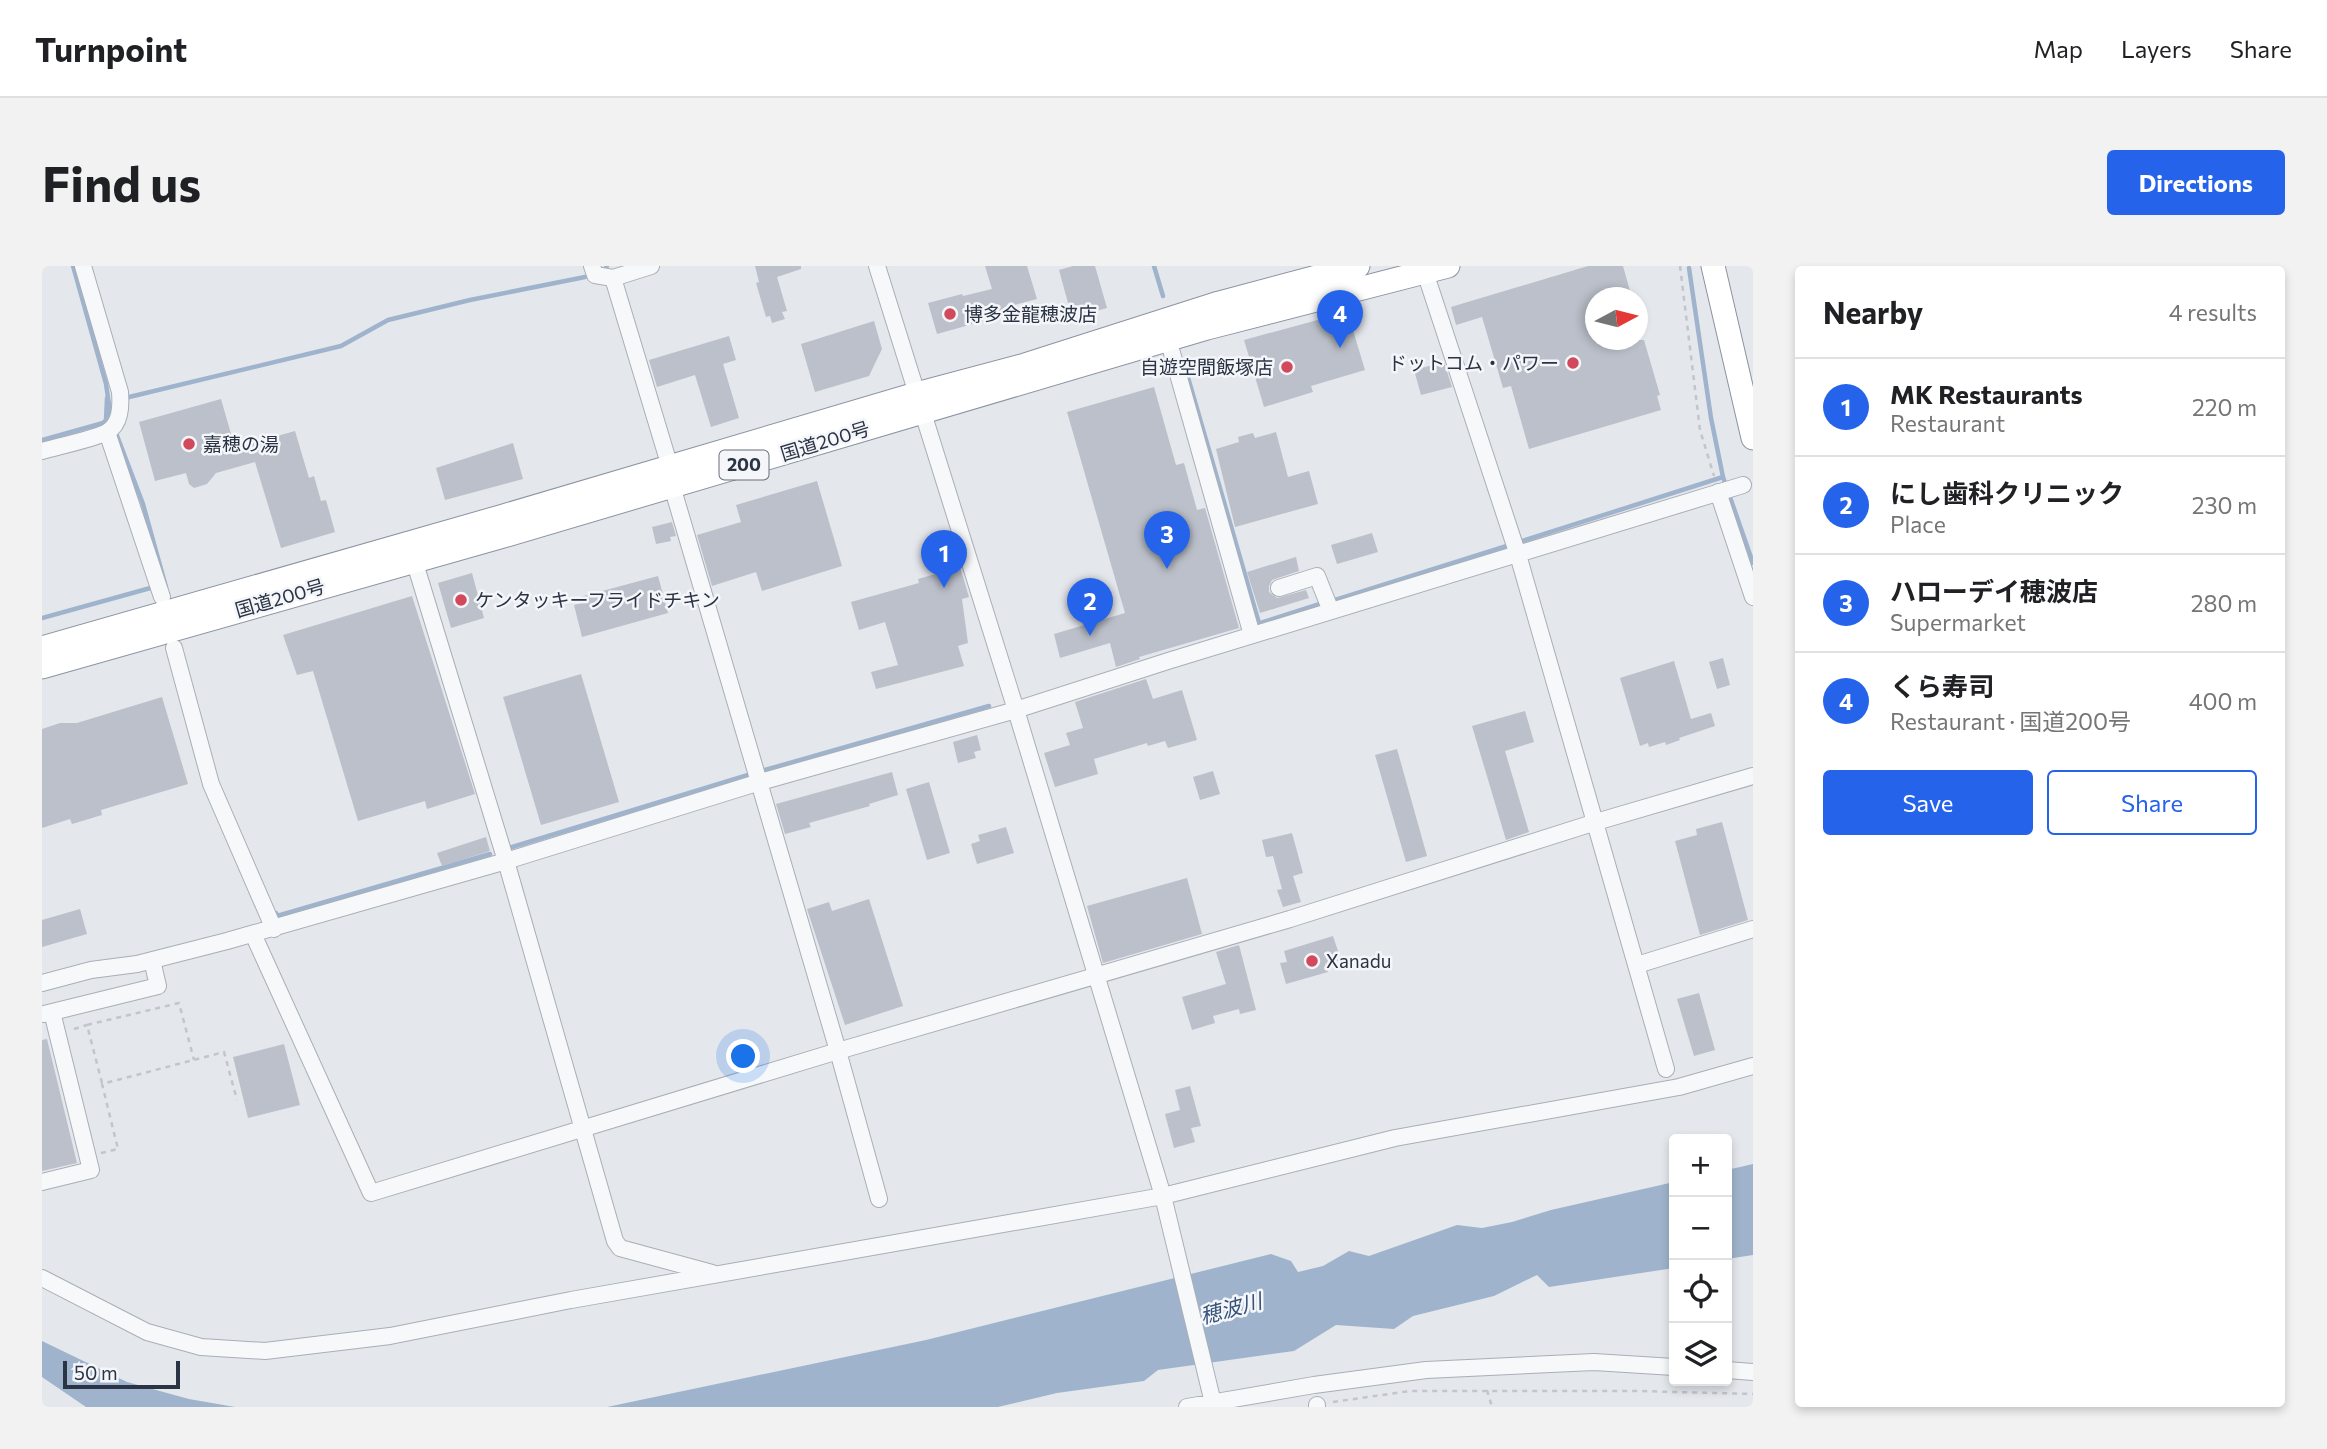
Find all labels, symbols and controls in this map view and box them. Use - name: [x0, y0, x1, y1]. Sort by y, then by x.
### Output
- text: Turnpoint: [35, 28, 187, 69]
- text: Map: [2034, 34, 2083, 63]
- text: Layers: [2121, 34, 2192, 63]
- text: Share: [2230, 34, 2292, 63]
- button: Directions: [2107, 150, 2285, 215]
- text: Find us: [42, 152, 201, 212]
- north arrow: [1585, 287, 1648, 350]
- pin: 4: [1317, 290, 1363, 348]
- text: Nearby: [1823, 293, 1923, 330]
- text: 4 results: [2169, 298, 2257, 326]
- place label: 博多金龍穂波店: [964, 302, 1097, 325]
- marker: 博多金龍穂波店: [942, 306, 958, 322]
- place label: ドットコム・パワー: [1388, 351, 1559, 374]
- place label: 自遊空間飯塚店: [1140, 355, 1273, 378]
- marker: ドットコム・パワー: [1565, 355, 1581, 371]
- marker: 自遊空間飯塚店: [1279, 359, 1295, 375]
- text: MK Restaurants: [1890, 378, 2083, 409]
- text: 1: [1841, 393, 1851, 421]
- text: 220 m: [2192, 393, 2257, 421]
- text: Restaurant: [1890, 409, 2005, 437]
- street label: 国道200号: [777, 416, 872, 465]
- place label: 嘉穂の湯: [203, 432, 279, 455]
- marker: 嘉穂の湯: [181, 436, 197, 452]
- road number: 200: [720, 450, 768, 480]
- text: にし歯科クリニック: [1890, 477, 2124, 508]
- text: 2: [1839, 491, 1853, 519]
- text: 230 m: [2192, 491, 2257, 519]
- text: Place: [1890, 510, 1946, 538]
- pin: 3: [1144, 511, 1190, 569]
- pin: 1: [921, 530, 967, 588]
- street label: 国道200号: [232, 574, 327, 621]
- text: ハローデイ穂波店: [1890, 575, 2098, 606]
- pin: 2: [1067, 578, 1113, 636]
- place label: ケンタッキーフライドチキン: [475, 588, 720, 611]
- text: 3: [1839, 589, 1853, 617]
- text: 280 m: [2191, 589, 2257, 617]
- marker: ケンタッキーフライドチキン: [453, 592, 469, 608]
- text: Supermarket: [1890, 608, 2026, 636]
- text: くら寿司: [1890, 670, 1994, 701]
- text: 4: [1839, 687, 1853, 715]
- text: 400 m: [2189, 687, 2257, 715]
- text: Restaurant · 国道200号: [1890, 707, 2131, 735]
- button: Save: [1823, 770, 2033, 835]
- button: Share: [2047, 770, 2257, 835]
- place label: Xanadu: [1326, 949, 1391, 972]
- marker: Xanadu: [1304, 953, 1320, 969]
- your location: [726, 1039, 760, 1073]
- map controls: [1669, 1134, 1732, 1386]
- button: +: [1669, 1134, 1732, 1197]
- button: −: [1669, 1197, 1732, 1260]
- button: locate: [1669, 1260, 1732, 1323]
- water label: 穂波川: [1197, 1287, 1266, 1328]
- button: layers: [1669, 1323, 1732, 1386]
- scale bar: [63, 1358, 180, 1390]
- text: 50 m: [74, 1361, 118, 1384]

